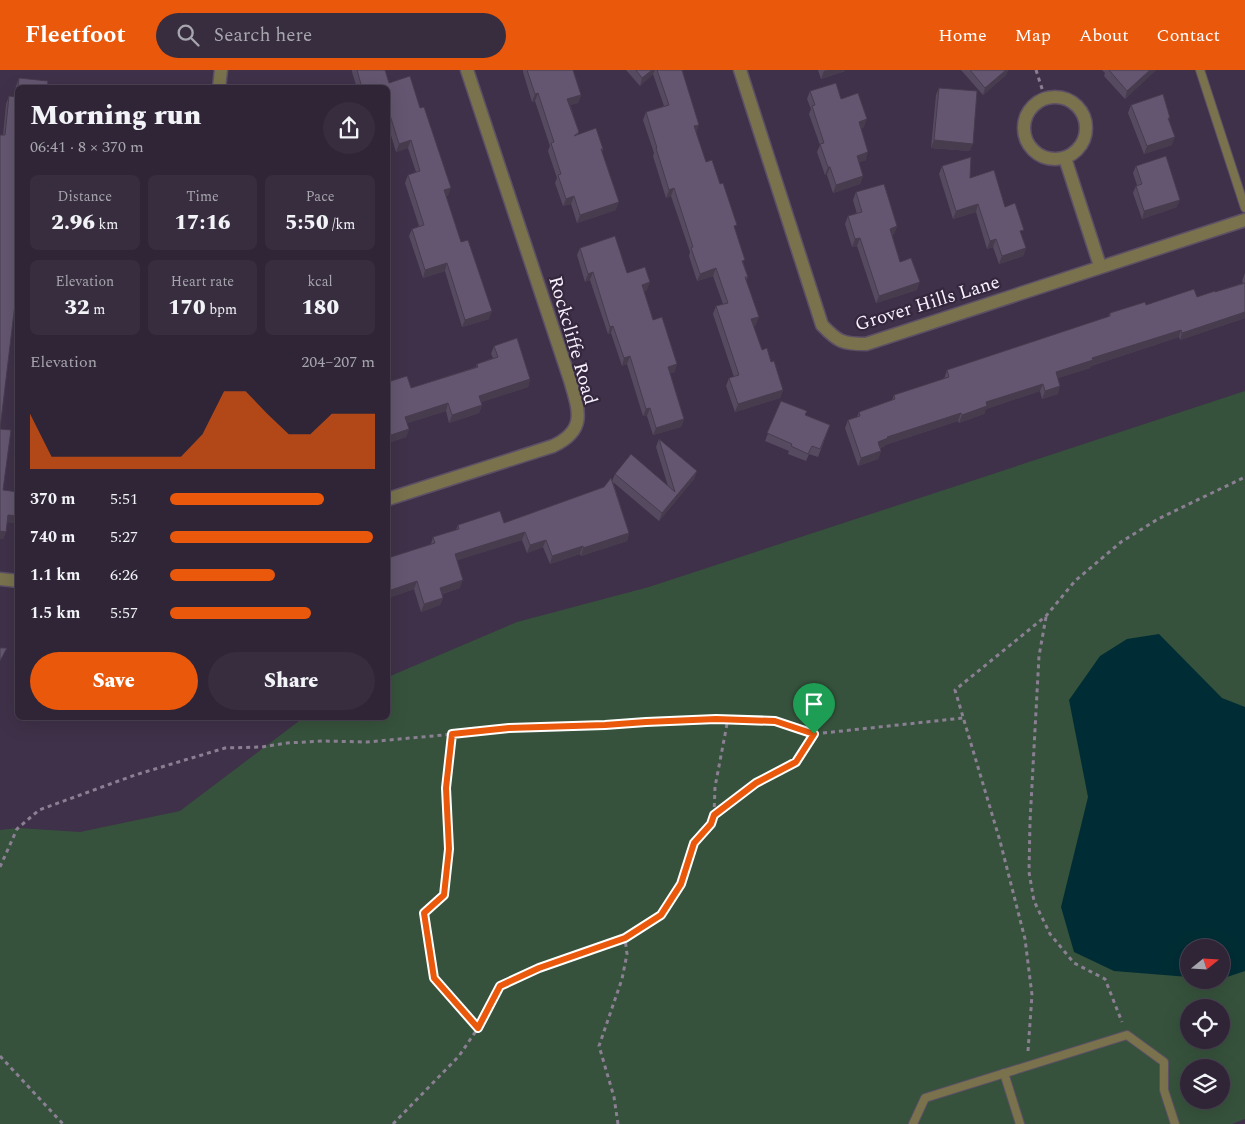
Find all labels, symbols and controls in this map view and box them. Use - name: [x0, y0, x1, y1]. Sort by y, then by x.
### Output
- search box: [156, 13, 506, 58]
- text: Fleetfoot: [25, 17, 126, 53]
- icon: search: [174, 21, 202, 49]
- text: Search here: [214, 21, 312, 50]
- text: Home: [938, 22, 987, 49]
- text: Map: [1015, 22, 1051, 49]
- text: About: [1079, 22, 1129, 49]
- text: Contact: [1157, 22, 1220, 49]
- text: Morning run: [30, 94, 201, 137]
- button: share: [323, 102, 375, 154]
- text: 06:41 · 8 × 370 m: [30, 135, 144, 159]
- text: Distance: [58, 186, 112, 207]
- text: Time: [186, 186, 219, 207]
- text: Pace: [306, 186, 335, 207]
- text: 2.96: [51, 207, 95, 239]
- text: 17:16: [174, 207, 231, 239]
- text: 5:50: [285, 207, 329, 239]
- text: km: [95, 214, 118, 235]
- text: /km: [329, 214, 355, 235]
- street label: Grover Hills Lane: [851, 268, 1003, 339]
- text: Elevation: [56, 271, 114, 292]
- text: Heart rate: [171, 271, 234, 292]
- text: kcal: [308, 271, 333, 292]
- street label: Rockcliffe Road: [540, 273, 605, 408]
- text: 32: [64, 292, 90, 324]
- text: 170: [168, 292, 206, 324]
- text: 180: [301, 292, 339, 324]
- text: m: [90, 299, 105, 320]
- text: bpm: [206, 299, 237, 320]
- text: Elevation: [30, 350, 97, 374]
- text: 204–207 m: [301, 350, 375, 374]
- text: 370 m: [30, 487, 75, 511]
- text: 5:51: [110, 487, 138, 511]
- text: 740 m: [30, 525, 75, 549]
- text: 5:27: [110, 525, 138, 549]
- text: 1.1 km: [30, 563, 80, 587]
- text: 6:26: [110, 563, 138, 587]
- text: 1.5 km: [30, 601, 80, 625]
- text: 5:57: [110, 601, 138, 625]
- button: Save: [30, 652, 198, 710]
- button: Share: [208, 652, 375, 710]
- pin: [793, 683, 835, 734]
- icon: arrive: [800, 690, 828, 718]
- north arrow: [1180, 939, 1230, 989]
- map controls: [1180, 939, 1230, 1109]
- button: locate: [1180, 999, 1230, 1049]
- button: layers: [1180, 1059, 1230, 1109]

